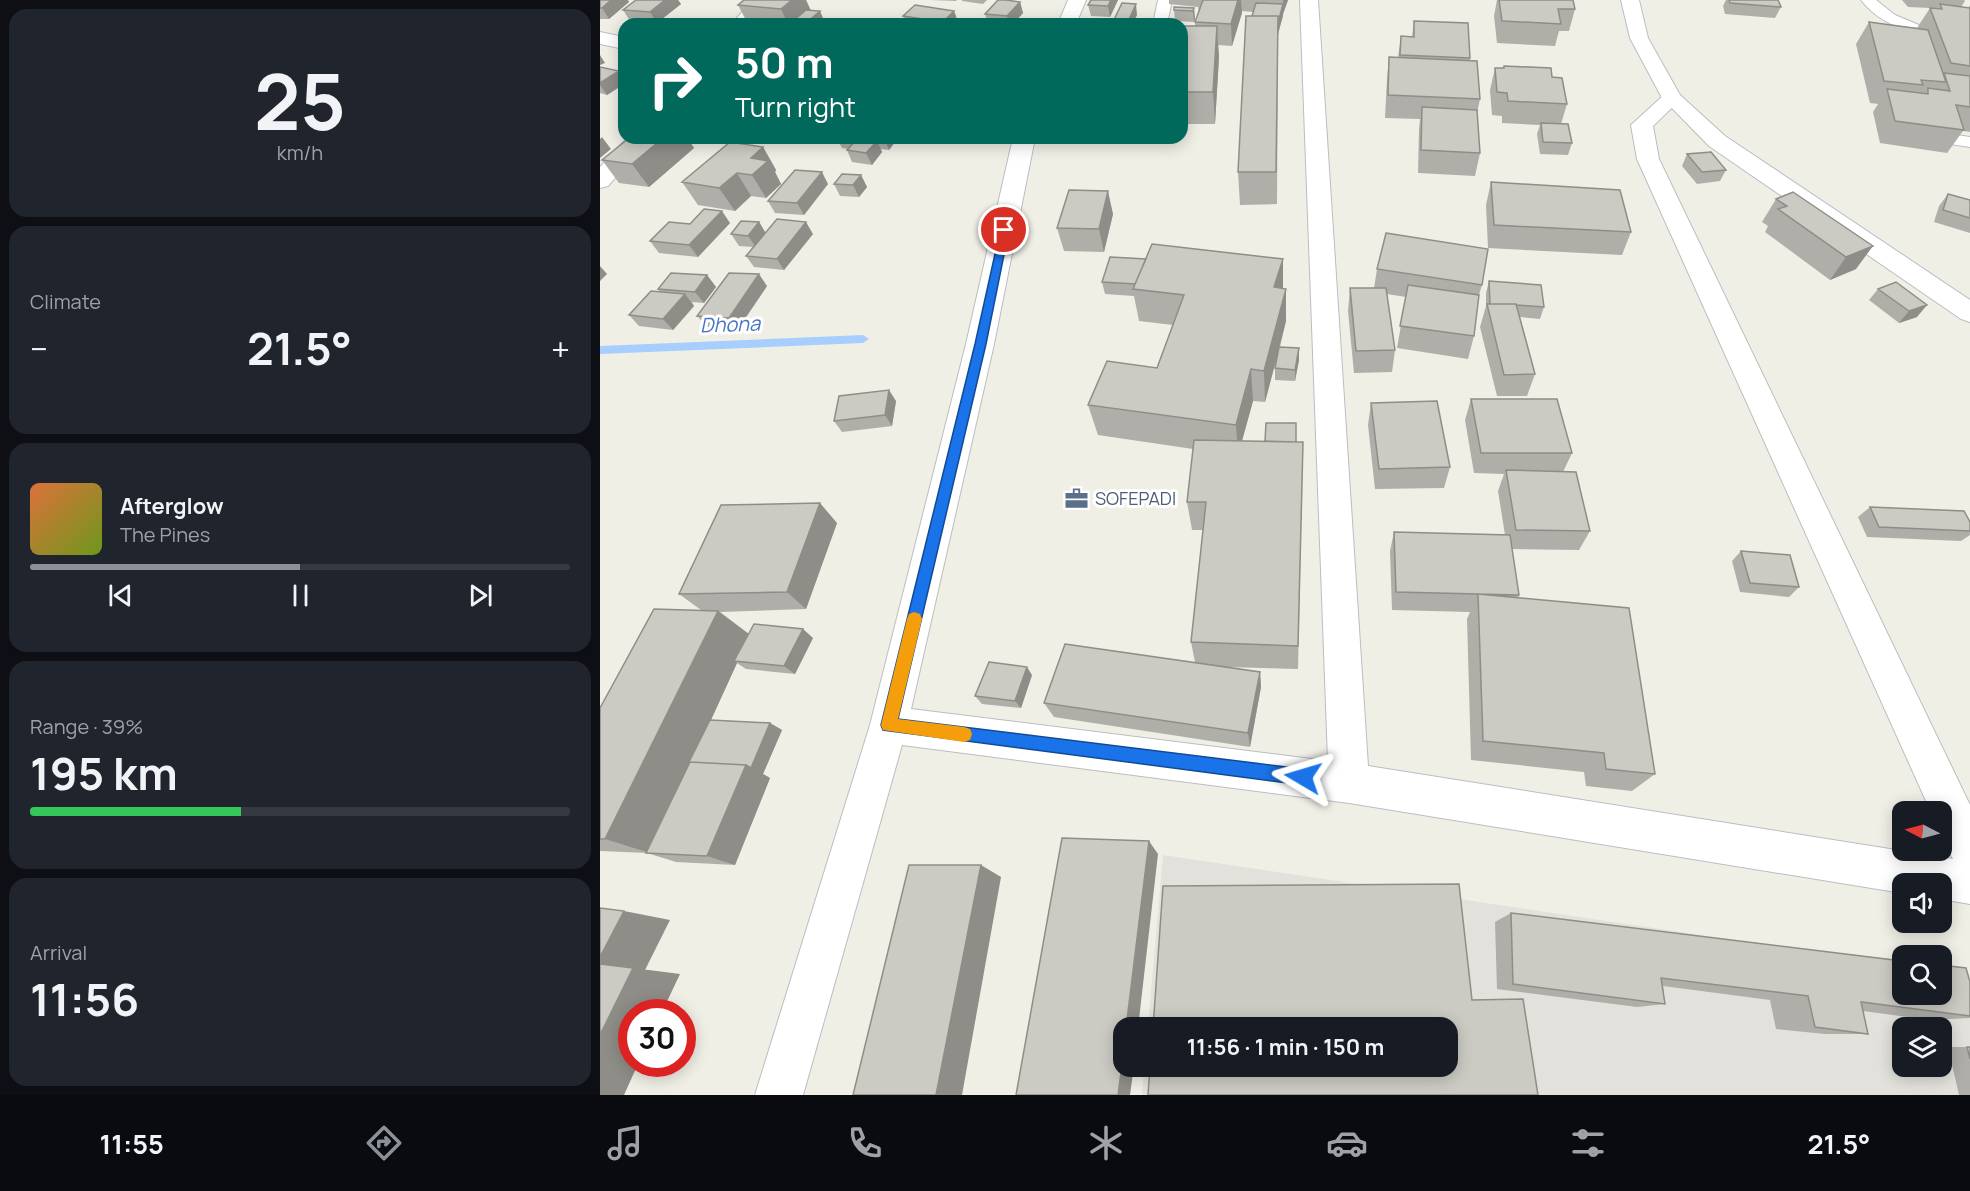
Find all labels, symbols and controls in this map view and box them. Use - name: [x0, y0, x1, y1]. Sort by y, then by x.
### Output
- text: 50 m: [735, 33, 833, 91]
- icon: right: [636, 42, 714, 120]
- text: 25: [254, 47, 346, 153]
- text: Turn right: [735, 88, 856, 125]
- text: km/h: [277, 139, 323, 166]
- pin: [978, 204, 1029, 255]
- icon: arrive: [987, 213, 1020, 246]
- text: Climate: [30, 288, 101, 315]
- water label: Dhona: [699, 309, 761, 339]
- text: 21.5°: [247, 317, 352, 379]
- text: −: [30, 326, 48, 371]
- text: +: [551, 326, 570, 371]
- office icon: SOFEPADI: [1064, 485, 1090, 511]
- place label: SOFEPADI: [1095, 486, 1176, 510]
- text: Afterglow: [120, 491, 224, 521]
- text: The Pines: [120, 521, 210, 548]
- icon: previous: [104, 579, 137, 612]
- icon: pause: [284, 579, 317, 612]
- icon: next: [464, 579, 497, 612]
- text: Range · 39%: [30, 713, 143, 740]
- text: 195 km: [30, 742, 178, 804]
- position arrow: [1271, 745, 1335, 809]
- north arrow: [1892, 801, 1952, 861]
- map controls: [1892, 801, 1952, 1077]
- button: sound: [1892, 873, 1952, 933]
- text: Arrival: [30, 939, 87, 966]
- button: search: [1892, 945, 1952, 1005]
- text: 11:56: [30, 968, 139, 1030]
- speed limit sign: 30: [618, 999, 696, 1077]
- button: layers: [1892, 1017, 1952, 1077]
- text: 11:56 · 1 min · 150 m: [1187, 1032, 1384, 1062]
- icon: directions: [363, 1122, 405, 1164]
- icon: music: [604, 1122, 646, 1164]
- icon: phone: [844, 1122, 886, 1164]
- icon: climate: [1085, 1122, 1127, 1164]
- icon: car: [1326, 1122, 1368, 1164]
- icon: filters: [1567, 1122, 1609, 1164]
- text: 11:55: [99, 1125, 164, 1162]
- text: 21.5°: [1808, 1125, 1871, 1162]

